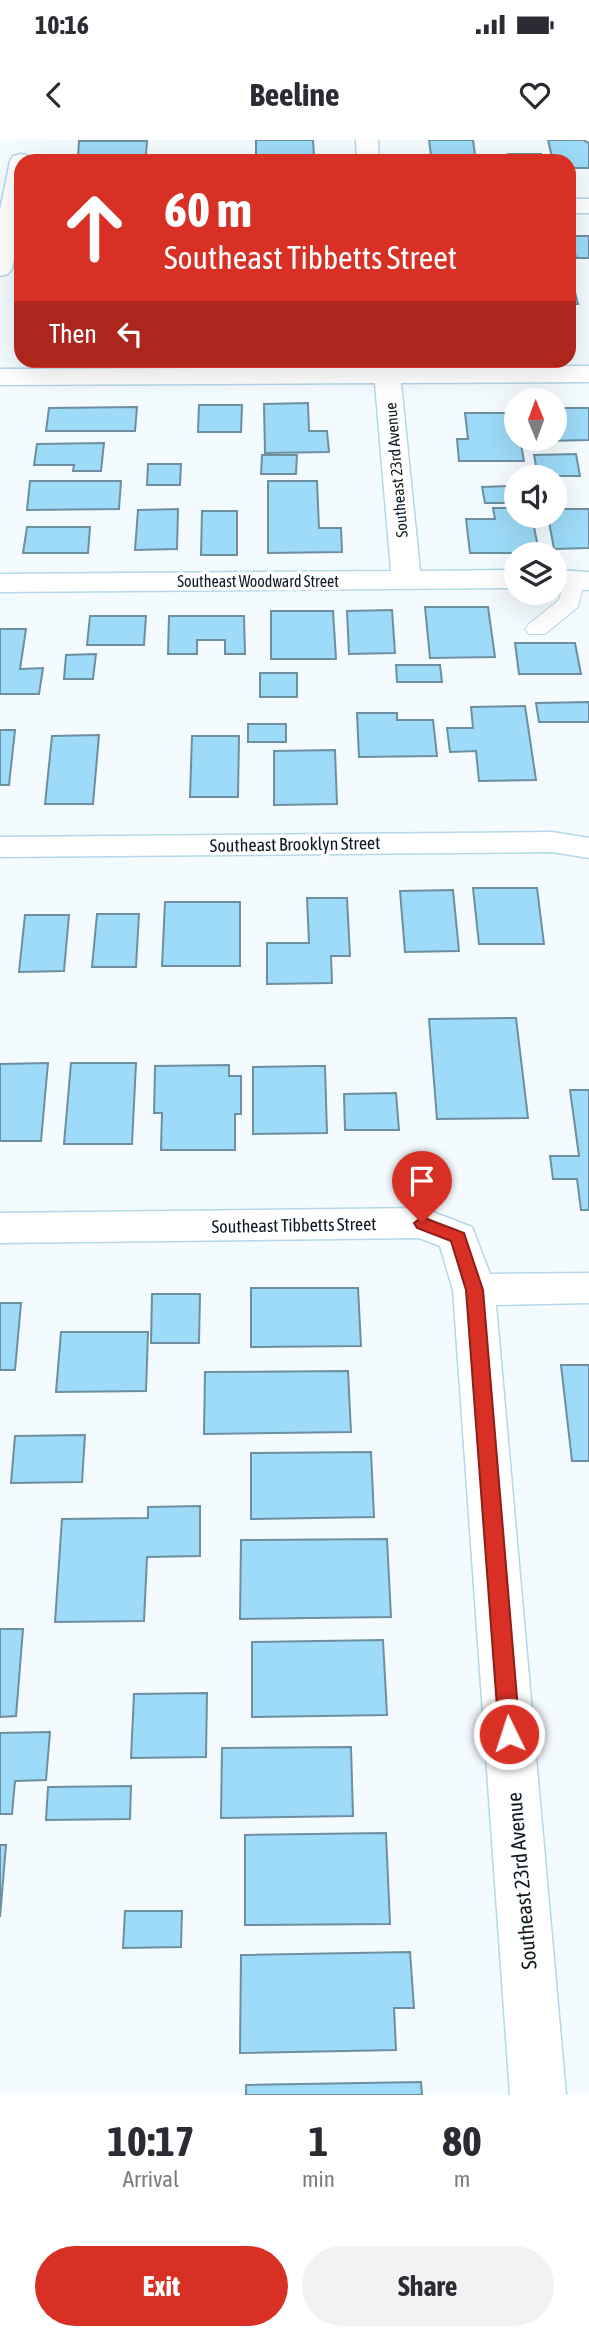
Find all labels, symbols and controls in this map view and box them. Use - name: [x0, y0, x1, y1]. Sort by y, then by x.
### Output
- text: 10:16: [35, 10, 89, 40]
- icon: back: [35, 76, 73, 114]
- text: Beeline: [250, 76, 339, 113]
- icon: heart: [516, 76, 554, 114]
- text: 60 m: [164, 181, 252, 237]
- icon: ahead: [49, 182, 140, 273]
- text: Southeast Tibbetts Street: [164, 239, 457, 276]
- icon: left: [111, 315, 149, 353]
- text: Then: [49, 319, 97, 349]
- north arrow: [504, 388, 567, 452]
- map controls: [504, 388, 567, 605]
- street label: Southeast 23rd Avenue: [381, 402, 411, 538]
- button: sound: [504, 465, 567, 528]
- button: layers: [504, 542, 567, 605]
- street label: Southeast Woodward Street: [177, 572, 339, 590]
- street label: Southeast Brooklyn Street: [210, 832, 380, 856]
- pin: [392, 1151, 452, 1223]
- icon: arrive: [403, 1162, 441, 1200]
- street label: Southeast Tibbetts Street: [211, 1213, 377, 1237]
- position arrow: [472, 1697, 546, 1771]
- street label: Southeast 23rd Avenue: [501, 1791, 541, 1971]
- text: 10:17: [107, 2117, 195, 2165]
- text: 1: [309, 2117, 328, 2165]
- text: 80: [442, 2117, 482, 2165]
- text: Arrival: [123, 2166, 179, 2192]
- text: min: [302, 2166, 335, 2192]
- text: m: [454, 2166, 470, 2192]
- button: Exit: [35, 2246, 288, 2326]
- button: Share: [302, 2246, 554, 2326]

